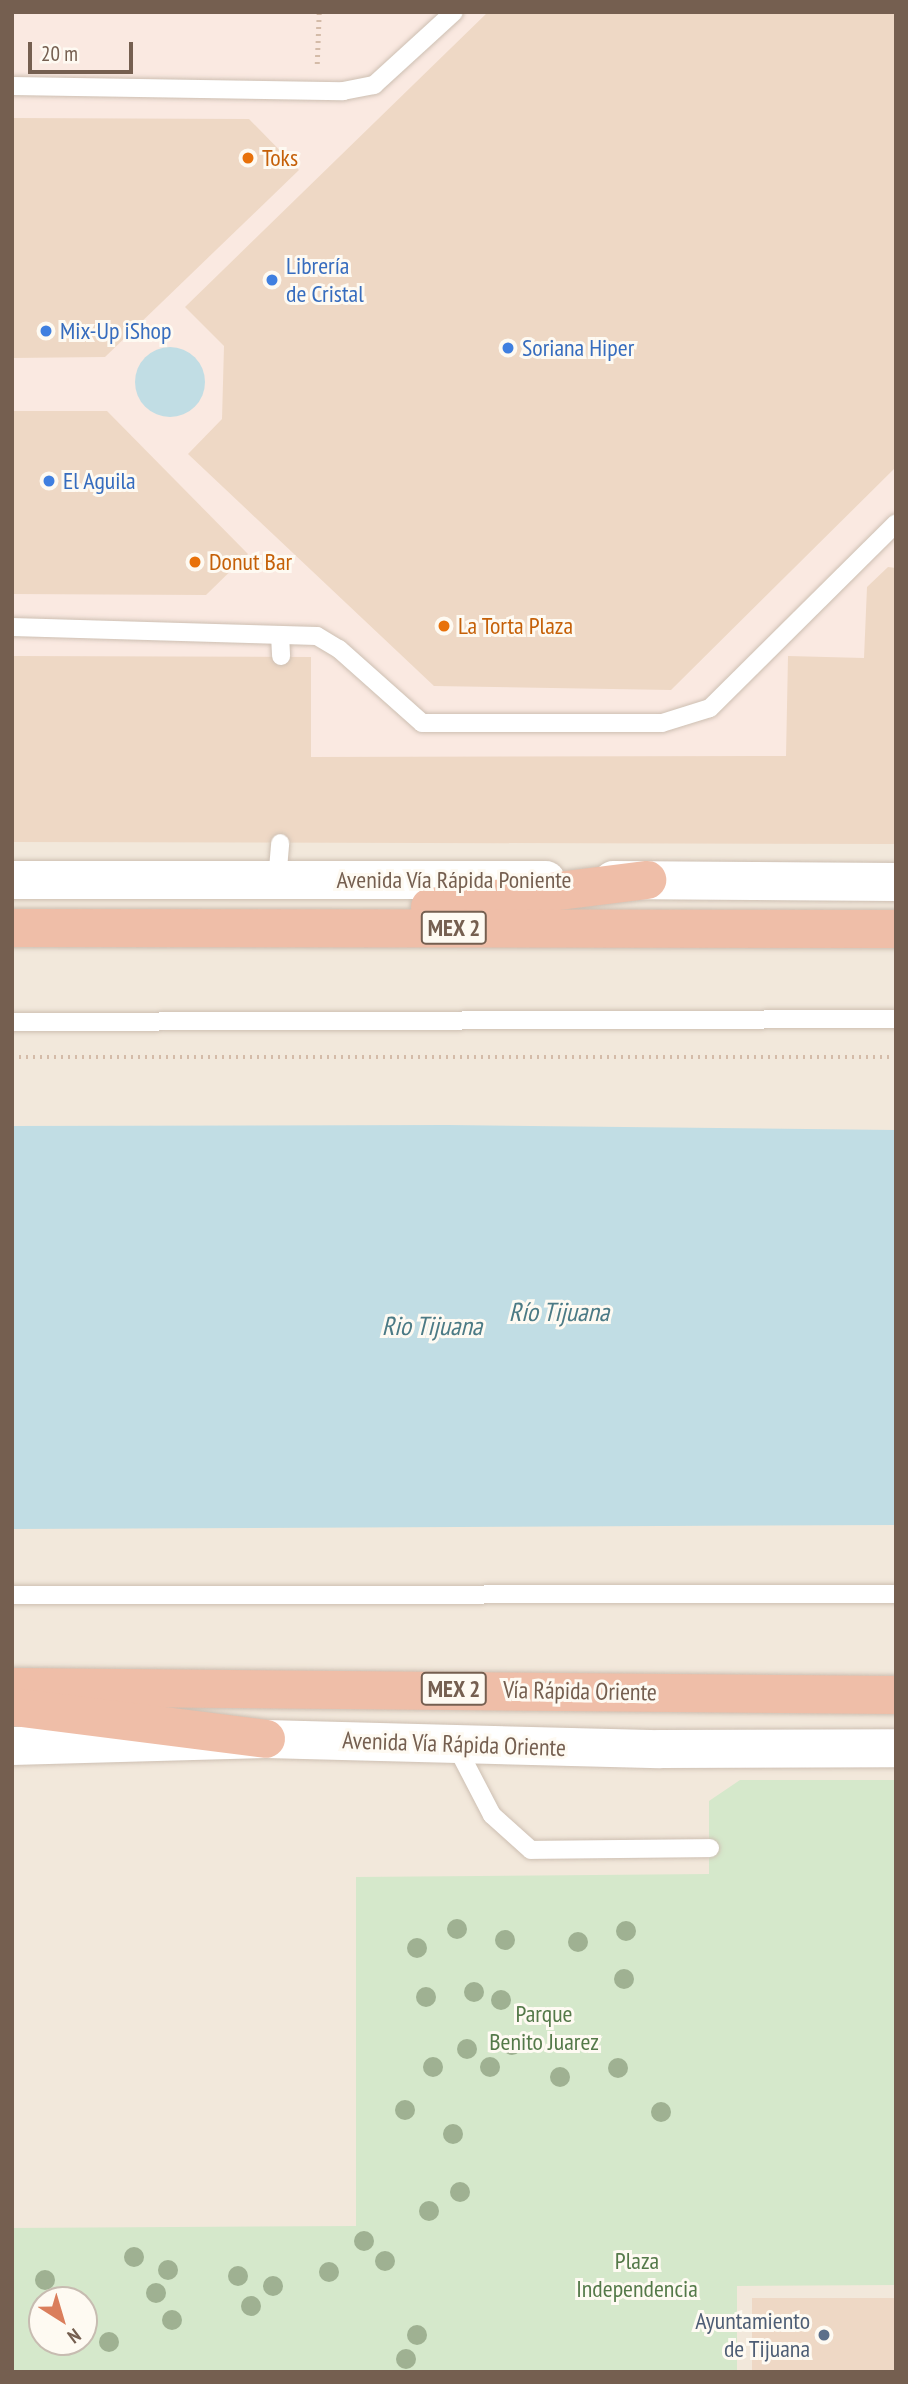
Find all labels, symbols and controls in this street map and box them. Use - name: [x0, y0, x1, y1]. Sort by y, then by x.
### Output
- scale bar: [32, 28, 136, 72]
- text: 20 m: [41, 40, 78, 67]
- place label: Toks: [262, 144, 298, 172]
- marker: Toks: [240, 150, 256, 166]
- place label: Librería de Cristal: [286, 252, 364, 308]
- marker: Librería de Cristal: [264, 272, 280, 288]
- place label: Mix-Up iShop: [60, 317, 171, 345]
- marker: Mix-Up iShop: [38, 323, 54, 339]
- place label: Soriana Hiper: [522, 334, 634, 362]
- marker: Soriana Hiper: [500, 340, 516, 356]
- place label: El Aguila: [63, 467, 136, 495]
- marker: El Aguila: [41, 473, 57, 489]
- place label: Donut Bar: [209, 548, 292, 576]
- marker: Donut Bar: [187, 554, 203, 570]
- place label: La Torta Plaza: [458, 612, 574, 640]
- marker: La Torta Plaza: [436, 618, 452, 634]
- street label: Avenida Vía Rápida Poniente: [336, 866, 572, 894]
- road number: MEX 2: [419, 909, 489, 948]
- water label: Río Tijuana: [508, 1296, 610, 1328]
- water label: Rio Tijuana: [381, 1310, 483, 1342]
- road number: MEX 2: [419, 1670, 489, 1708]
- street label: Vía Rápida Oriente: [503, 1675, 657, 1707]
- street label: Avenida Vía Rápida Oriente: [341, 1726, 567, 1762]
- park label: Parque Benito Juarez: [489, 2000, 599, 2056]
- park label: Plaza Independencia: [576, 2247, 698, 2303]
- north arrow: [28, 2286, 98, 2356]
- place label: Ayuntamiento de Tijuana: [695, 2307, 810, 2363]
- text: N: [63, 2323, 86, 2349]
- marker: Ayuntamiento de Tijuana: [816, 2327, 832, 2343]

